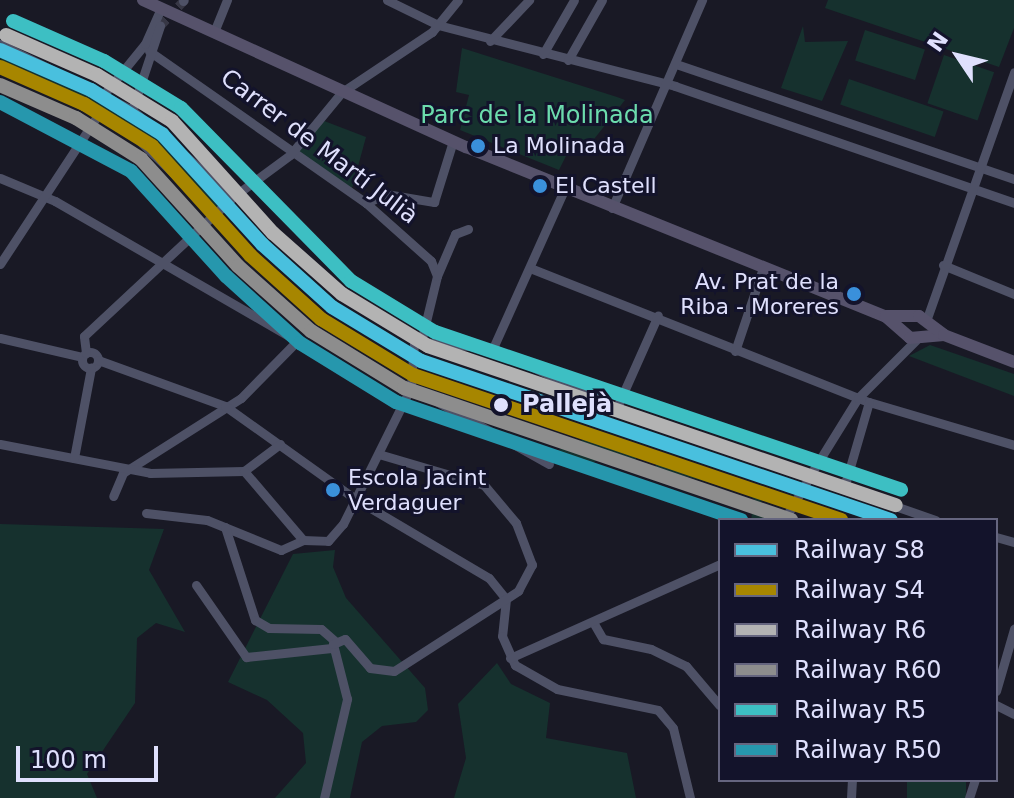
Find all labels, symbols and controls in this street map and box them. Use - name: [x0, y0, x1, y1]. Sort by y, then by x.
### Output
- north arrow: [918, 16, 998, 96]
- text: N: [922, 27, 953, 57]
- street label: Carrer de Martí Julià: [215, 63, 423, 231]
- park label: Parc de la Molinada: [420, 102, 654, 130]
- place label: La Molinada: [493, 133, 625, 159]
- marker: La Molinada: [470, 138, 486, 154]
- place label: El Castell: [555, 173, 657, 199]
- marker: El Castell: [532, 178, 548, 194]
- place label: Av. Prat de la Riba - Moreres: [680, 268, 839, 320]
- marker: Av. Prat de la Riba - Moreres: [846, 286, 862, 302]
- marker: Pallejà: [487, 391, 515, 419]
- place label: Pallejà: [522, 391, 612, 419]
- place label: Escola Jacint Verdaguer: [348, 464, 486, 516]
- marker: Escola Jacint Verdaguer: [325, 482, 341, 498]
- legend: [718, 518, 998, 782]
- text: Railway S8: [794, 536, 925, 564]
- text: Railway S4: [794, 576, 925, 604]
- text: Railway R6: [794, 616, 926, 644]
- text: Railway R60: [794, 656, 942, 684]
- text: Railway R5: [794, 696, 926, 724]
- scale bar: [20, 730, 162, 780]
- text: Railway R50: [794, 736, 942, 764]
- text: 100 m: [30, 746, 107, 774]

